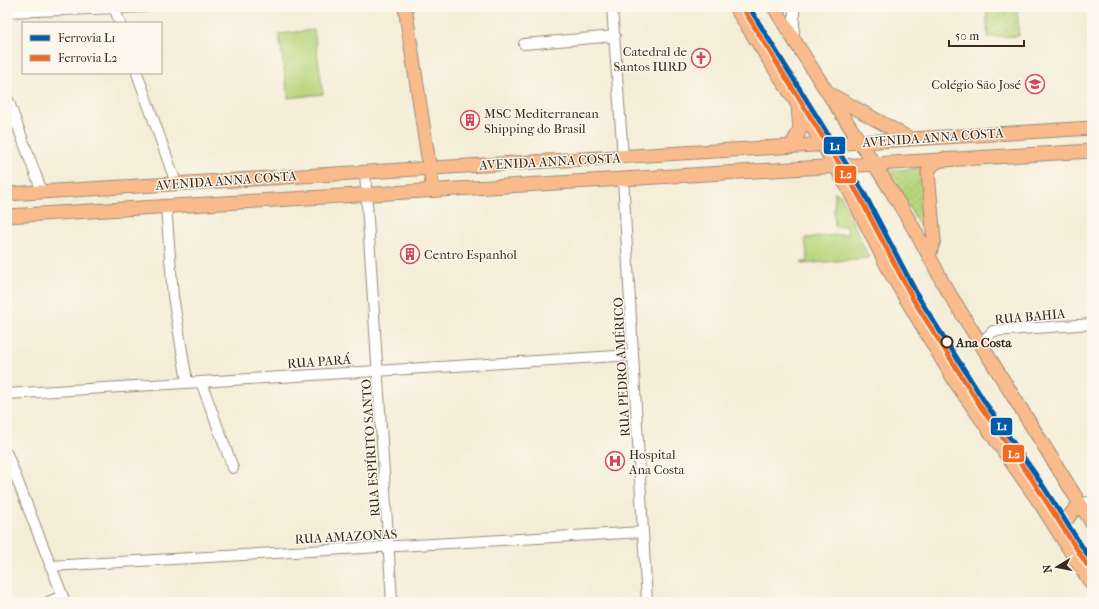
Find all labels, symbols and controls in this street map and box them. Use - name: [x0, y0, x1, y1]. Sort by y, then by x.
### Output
- legend: [22, 22, 162, 74]
- scale bar: [949, 22, 1024, 48]
- text: 50 m: [955, 29, 979, 43]
- text: Ferrovia L1: [58, 31, 116, 45]
- place label: Catedral de Santos IURD: [613, 44, 688, 74]
- church icon: Catedral de Santos IURD: [690, 47, 712, 69]
- text: Ferrovia L2: [58, 51, 117, 65]
- school or university icon: Colégio São José: [1024, 73, 1046, 95]
- place label: Colégio São José: [931, 77, 1022, 92]
- place label: MSC Mediterranean Shipping do Brasil: [484, 106, 599, 136]
- building icon: MSC Mediterranean Shipping do Brasil: [459, 109, 481, 131]
- street label: AVENIDA ANNA COSTA: [861, 125, 1005, 150]
- line badge: L1: [823, 136, 846, 155]
- text: L1: [830, 140, 840, 153]
- street label: AVENIDA ANNA COSTA: [478, 150, 622, 173]
- line badge: L2: [834, 165, 857, 184]
- street label: AVENIDA ANNA COSTA: [154, 168, 298, 193]
- text: L2: [840, 168, 852, 181]
- building icon: Centro Espanhol: [399, 243, 421, 265]
- place label: Centro Espanhol: [424, 247, 517, 262]
- street label: RUA PEDRO AMÉRICO: [610, 297, 633, 437]
- street label: RUA BAHIA: [994, 306, 1067, 327]
- marker: Ana Costa: [940, 335, 954, 349]
- place label: Ana Costa: [955, 335, 1013, 350]
- street label: RUA PARÁ: [287, 352, 352, 371]
- street label: RUA ESPÍRITO SANTO: [358, 379, 383, 517]
- line badge: L1: [990, 417, 1013, 436]
- text: L1: [997, 420, 1007, 433]
- line badge: L2: [1002, 444, 1025, 463]
- place label: Hospital Ana Costa: [628, 447, 686, 477]
- text: L2: [1008, 448, 1020, 461]
- hospital icon: Hospital Ana Costa: [604, 450, 626, 472]
- street label: RUA AMAZONAS: [294, 526, 398, 547]
- north arrow: [1037, 547, 1077, 587]
- text: N: [1040, 563, 1055, 574]

